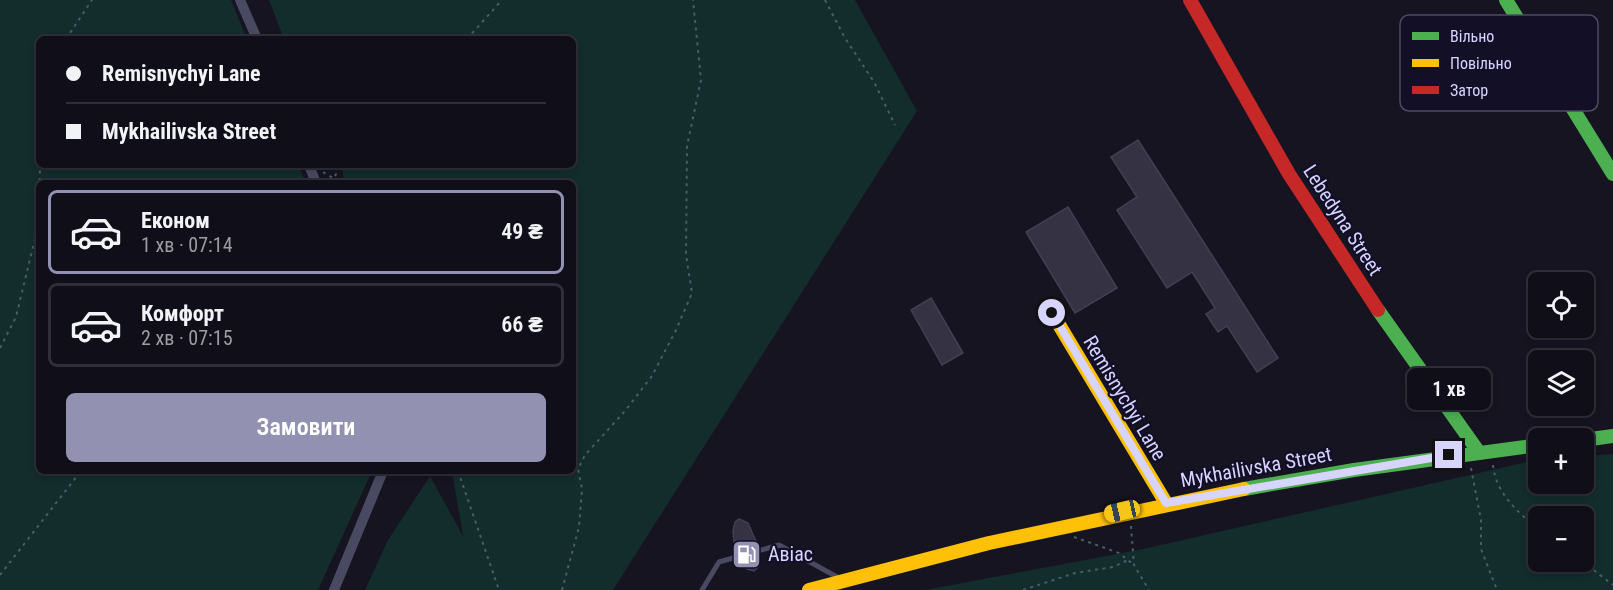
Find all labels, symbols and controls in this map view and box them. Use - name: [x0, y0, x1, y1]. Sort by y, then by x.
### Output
- legend: [1400, 15, 1598, 111]
- text: Вільно: [1450, 27, 1494, 46]
- text: Повільно: [1450, 54, 1512, 73]
- text: Remisnychyi Lane: [102, 61, 261, 86]
- text: Затор: [1450, 81, 1488, 100]
- text: Mykhailivska Street: [102, 119, 276, 144]
- street label: Lebedyna Street: [1298, 160, 1388, 280]
- icon: car: [69, 205, 123, 259]
- text: Економ: [141, 208, 210, 233]
- text: 49 ₴: [501, 219, 543, 244]
- text: 1 хв · 07:14: [141, 233, 233, 257]
- map controls: [1528, 272, 1594, 572]
- button: locate: [1528, 272, 1594, 338]
- icon: car: [69, 298, 123, 352]
- route start: [1038, 299, 1065, 326]
- text: Комфорт: [141, 301, 224, 326]
- text: 66 ₴: [501, 312, 543, 337]
- text: 2 хв · 07:15: [141, 326, 233, 350]
- street label: Remisnychyi Lane: [1078, 331, 1172, 465]
- button: layers: [1528, 350, 1594, 416]
- callout: 1 хв: [1407, 368, 1491, 410]
- text: 1 хв: [1432, 377, 1466, 401]
- button: Замовити: [66, 393, 546, 462]
- button: +: [1528, 428, 1594, 494]
- route end: [1435, 441, 1462, 468]
- street label: Mykhailivska Street: [1178, 442, 1334, 492]
- car: [1102, 498, 1142, 524]
- button: −: [1528, 506, 1594, 572]
- fuel station icon: Авіас: [731, 538, 763, 570]
- place label: Авіас: [768, 542, 813, 566]

